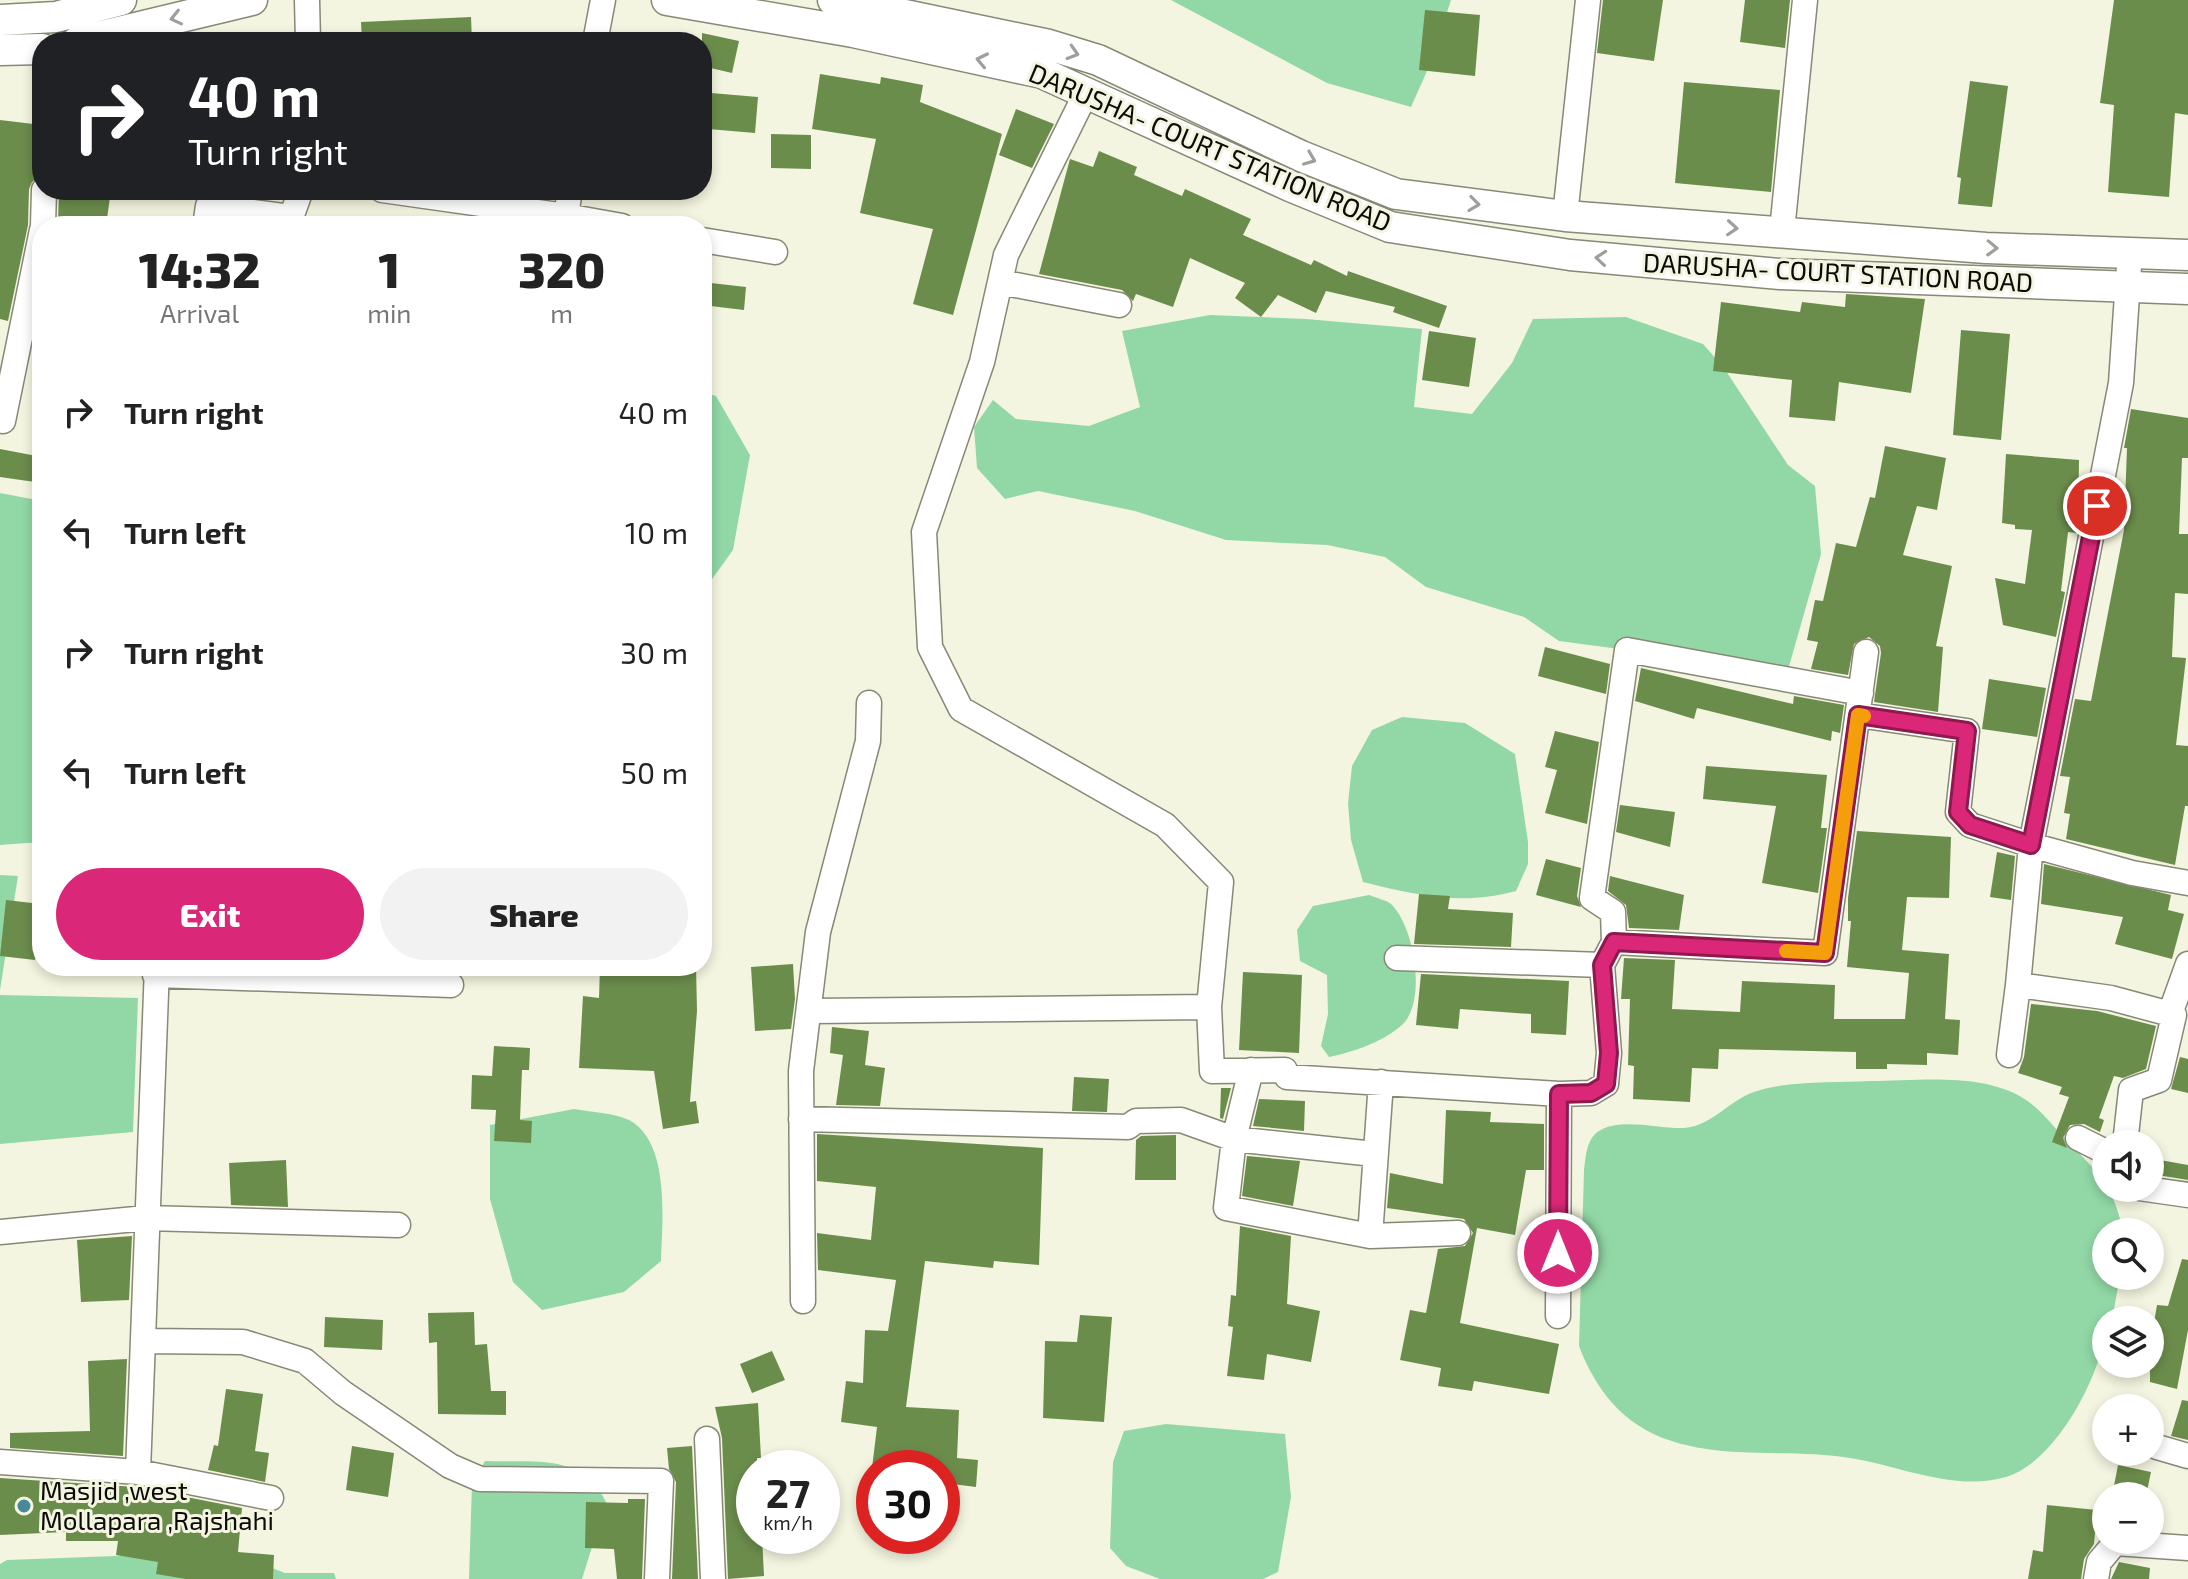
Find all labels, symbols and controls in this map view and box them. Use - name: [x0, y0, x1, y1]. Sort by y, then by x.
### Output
- one-way arrow: [170, 9, 184, 26]
- one-way arrow: [1066, 43, 1080, 59]
- one-way arrow: [975, 52, 989, 69]
- street label: DARUSHA- COURT STATION ROAD: [1025, 56, 1396, 237]
- text: 40 m: [188, 61, 320, 128]
- icon: right: [56, 64, 160, 168]
- text: Turn right: [188, 129, 348, 172]
- one-way arrow: [1302, 150, 1316, 166]
- one-way arrow: [1467, 195, 1480, 212]
- one-way arrow: [1726, 219, 1739, 236]
- text: 14:32: [139, 240, 260, 298]
- text: 1: [378, 240, 400, 298]
- text: 320: [518, 240, 605, 298]
- one-way arrow: [1986, 240, 1999, 257]
- street label: DARUSHA- COURT STATION ROAD: [1642, 246, 2034, 297]
- one-way arrow: [1594, 250, 1607, 267]
- text: Arrival: [160, 297, 239, 328]
- text: min: [367, 297, 411, 328]
- text: m: [550, 297, 573, 328]
- icon: right: [56, 390, 100, 434]
- text: Turn right: [124, 394, 264, 430]
- text: 40 m: [618, 394, 688, 430]
- pin: [2063, 472, 2131, 540]
- icon: arrive: [2075, 484, 2119, 528]
- icon: left: [56, 510, 100, 554]
- text: Turn left: [124, 514, 246, 550]
- text: 10 m: [625, 514, 688, 550]
- icon: right: [56, 630, 100, 674]
- text: Turn right: [124, 634, 264, 670]
- text: 30 m: [620, 634, 688, 670]
- icon: left: [56, 750, 100, 794]
- text: Turn left: [124, 754, 246, 790]
- text: 50 m: [621, 754, 688, 790]
- button: Exit: [56, 868, 364, 960]
- button: Share: [380, 868, 688, 960]
- map controls: [2092, 1130, 2164, 1554]
- button: sound: [2092, 1130, 2164, 1202]
- position arrow: [1516, 1211, 1600, 1295]
- button: search: [2092, 1218, 2164, 1290]
- button: layers: [2092, 1306, 2164, 1378]
- button: +: [2092, 1394, 2164, 1466]
- speed limit sign: 30: [856, 1450, 960, 1554]
- text: 27: [766, 1468, 810, 1516]
- place label: Masjid ,west Mollapara ,Rajshahi: [40, 1474, 274, 1535]
- button: −: [2092, 1482, 2164, 1554]
- marker: Masjid ,west Mollapara ,Rajshahi: [15, 1497, 33, 1515]
- text: km/h: [763, 1510, 813, 1534]

